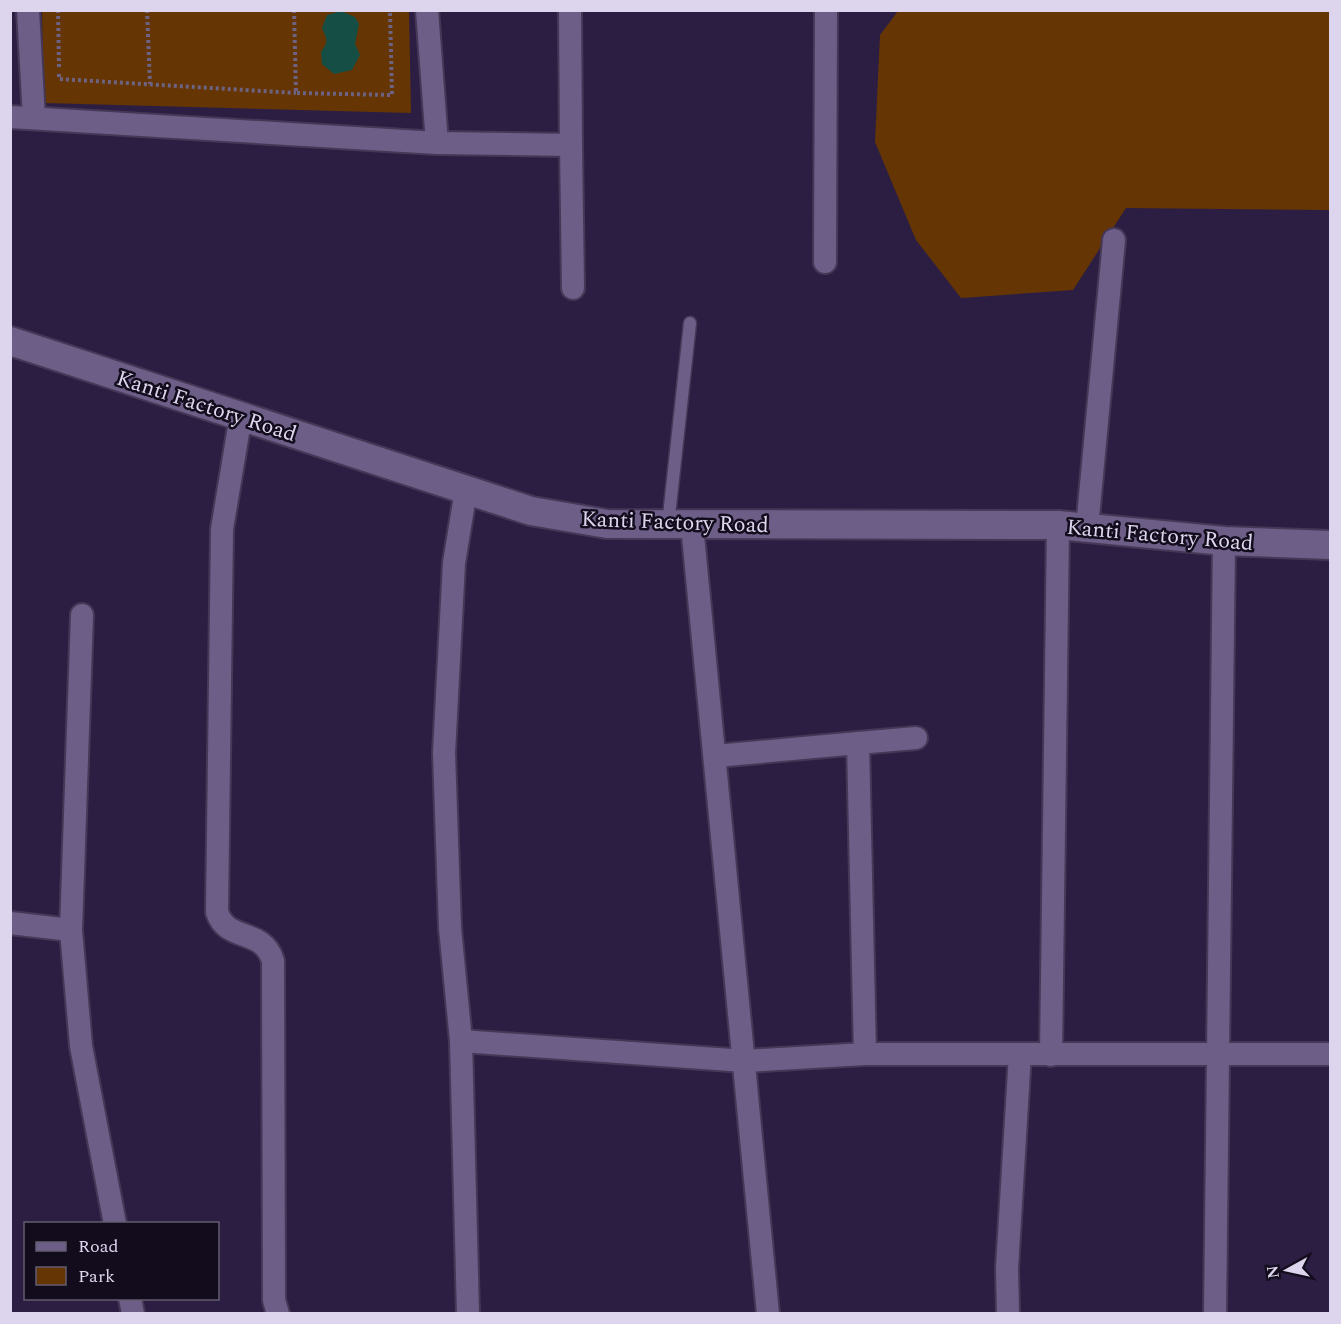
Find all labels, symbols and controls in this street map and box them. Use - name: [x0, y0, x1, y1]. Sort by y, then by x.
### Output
- street label: Kanti Factory Road: [112, 362, 301, 451]
- street label: Kanti Factory Road: [581, 503, 769, 542]
- street label: Kanti Factory Road: [1065, 511, 1255, 560]
- legend: [24, 1222, 219, 1300]
- text: Road: [78, 1233, 119, 1260]
- north arrow: [1257, 1240, 1317, 1300]
- text: Park: [78, 1263, 115, 1290]
- text: N: [1260, 1264, 1286, 1280]

